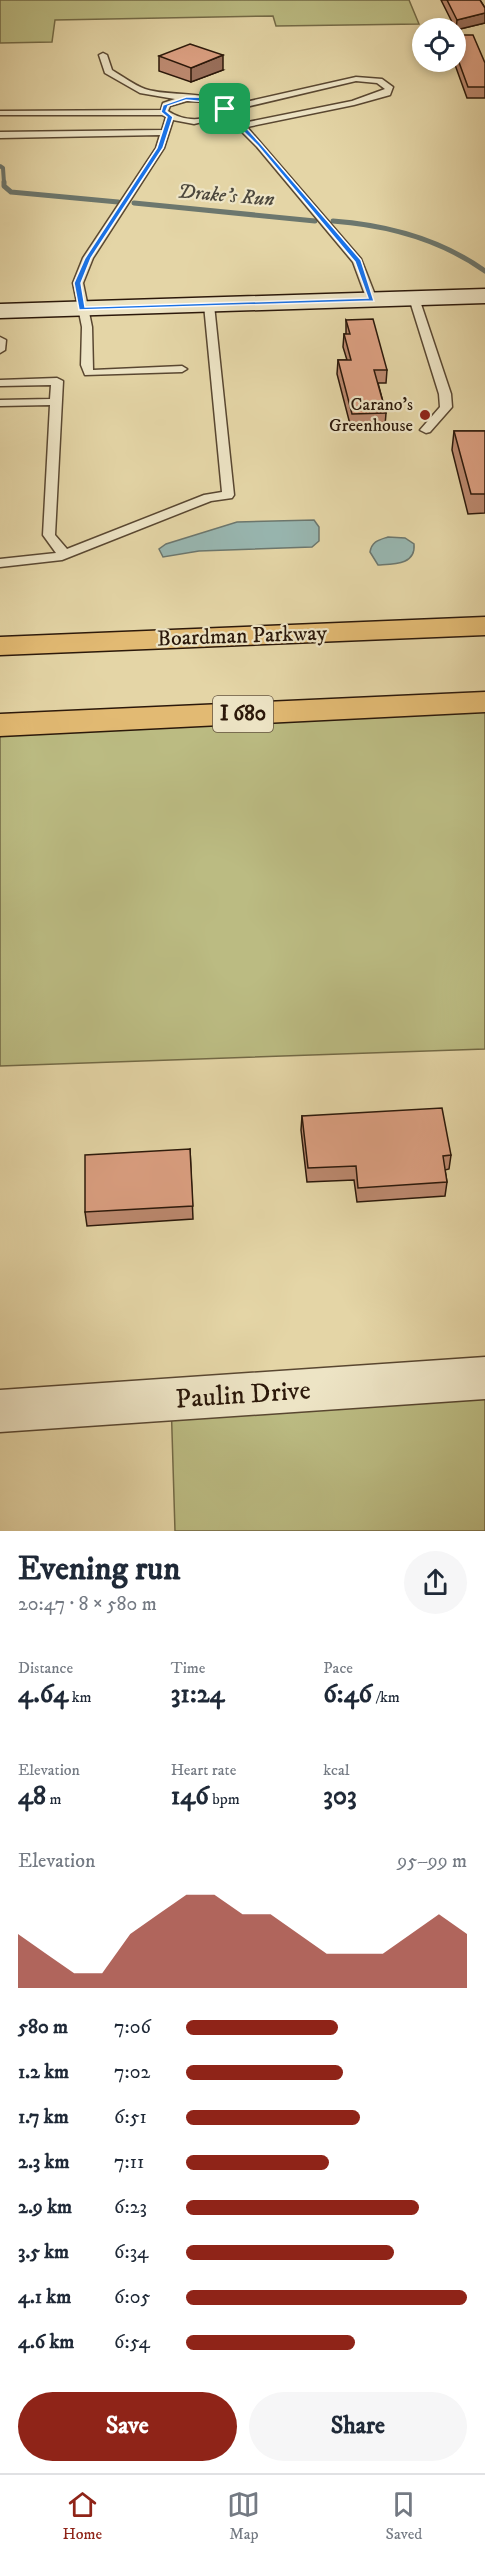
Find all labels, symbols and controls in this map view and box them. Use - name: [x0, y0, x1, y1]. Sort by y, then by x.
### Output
- map controls: [412, 18, 466, 72]
- button: locate: [412, 18, 466, 72]
- pin: [199, 83, 250, 134]
- icon: arrive: [208, 92, 241, 125]
- water label: Drake's Run: [177, 179, 275, 213]
- place label: Carano's Greenhouse: [329, 394, 413, 437]
- marker: Carano's Greenhouse: [418, 408, 432, 422]
- street label: Boardman Parkway: [157, 620, 328, 652]
- road number: I 680: [213, 696, 273, 732]
- street label: Paulin Drive: [174, 1373, 312, 1417]
- text: Evening run: [18, 1549, 180, 1590]
- button: share: [404, 1551, 467, 1614]
- text: 20:47 · 8 × 580 m: [18, 1592, 157, 1617]
- text: Distance: [18, 1658, 73, 1678]
- text: Time: [171, 1658, 205, 1678]
- text: Pace: [323, 1658, 353, 1678]
- text: 4.64: [18, 1678, 68, 1711]
- text: 31:24: [171, 1678, 224, 1711]
- text: 6:46: [323, 1678, 372, 1711]
- text: km: [68, 1687, 92, 1707]
- text: /km: [372, 1687, 400, 1707]
- text: Elevation: [18, 1760, 80, 1780]
- text: Heart rate: [171, 1760, 236, 1780]
- text: kcal: [323, 1760, 350, 1780]
- text: 48: [18, 1780, 46, 1813]
- text: 146: [171, 1780, 209, 1813]
- text: 303: [323, 1780, 357, 1813]
- text: m: [46, 1789, 61, 1809]
- text: bpm: [209, 1789, 240, 1809]
- text: Elevation: [18, 1849, 95, 1874]
- text: 95–99 m: [397, 1849, 467, 1874]
- text: 580 m: [18, 2015, 68, 2040]
- text: 7:06: [114, 2015, 151, 2040]
- text: 1.2 km: [18, 2060, 69, 2085]
- text: 7:02: [114, 2060, 150, 2085]
- text: 1.7 km: [18, 2105, 69, 2130]
- text: 6:51: [114, 2105, 147, 2130]
- text: 2.3 km: [18, 2150, 70, 2175]
- text: 7:11: [114, 2150, 144, 2175]
- text: 2.9 km: [18, 2195, 72, 2220]
- text: 6:23: [114, 2195, 147, 2220]
- text: 3.5 km: [18, 2240, 69, 2265]
- text: 6:34: [114, 2240, 149, 2265]
- text: 4.1 km: [18, 2285, 71, 2310]
- text: 6:05: [114, 2285, 150, 2310]
- text: 4.6 km: [18, 2330, 74, 2355]
- text: 6:54: [114, 2330, 150, 2355]
- button: Save: [18, 2392, 237, 2461]
- button: Share: [249, 2392, 467, 2461]
- tab: Home: [63, 2488, 102, 2544]
- tab: Map: [227, 2488, 260, 2544]
- tab: Saved: [386, 2488, 422, 2544]

